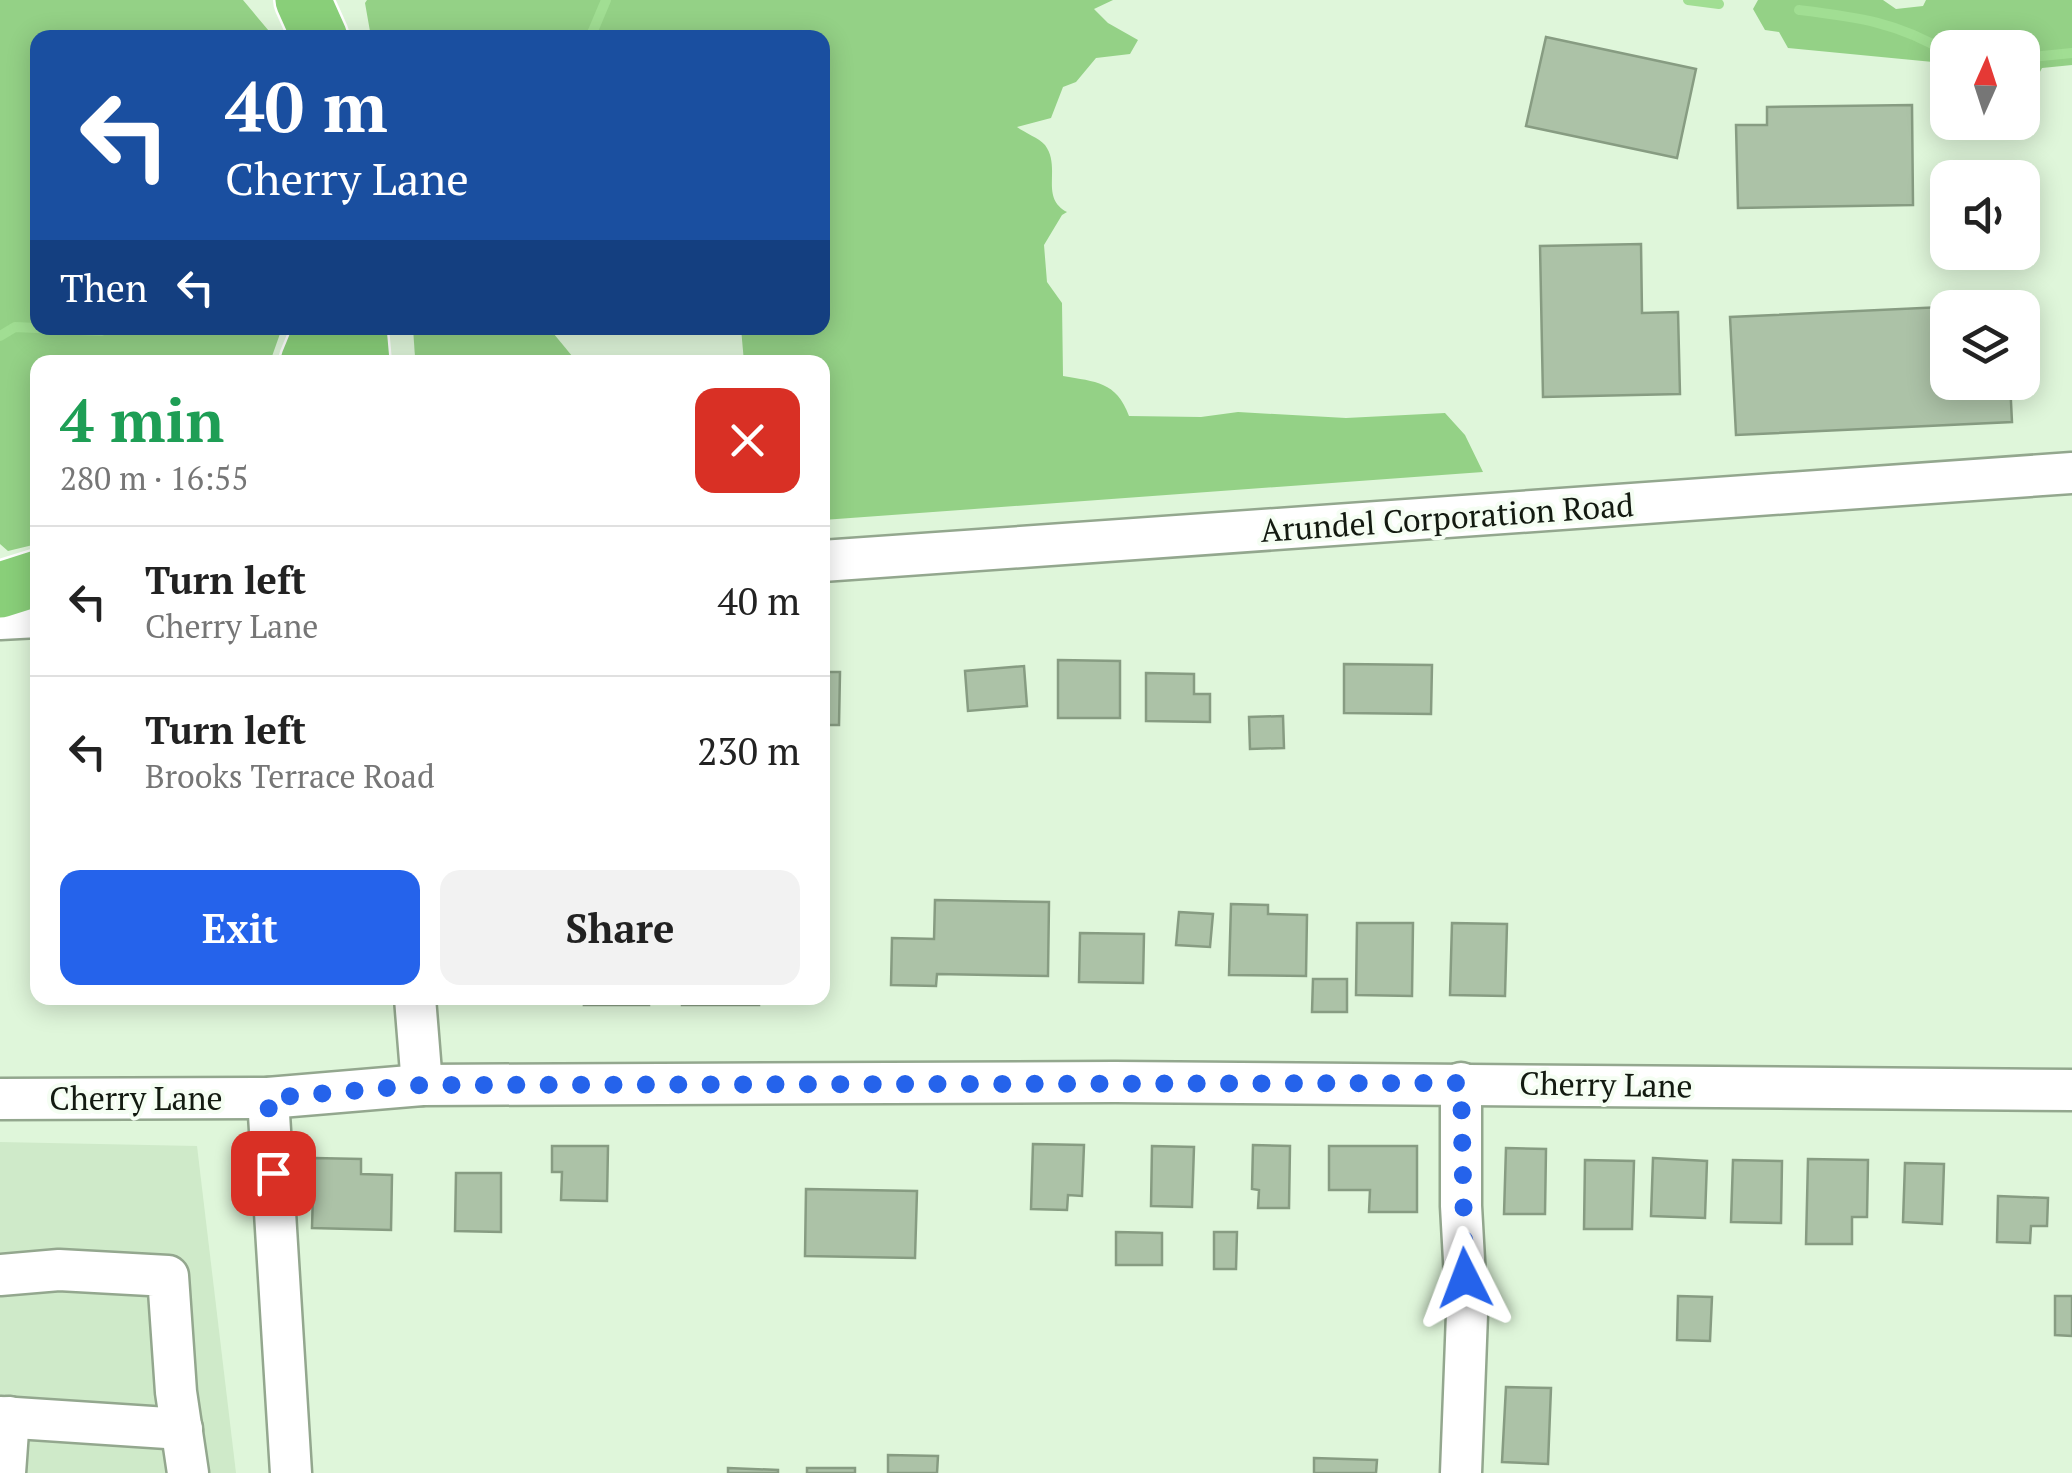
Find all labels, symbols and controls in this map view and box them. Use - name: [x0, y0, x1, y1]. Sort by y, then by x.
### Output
- north arrow: [1930, 30, 2040, 140]
- map controls: [1930, 30, 2040, 400]
- text: 40 m: [225, 59, 388, 152]
- icon: left: [60, 70, 190, 200]
- text: Cherry Lane: [225, 148, 469, 208]
- button: sound: [1930, 160, 2040, 270]
- icon: left: [168, 260, 223, 315]
- text: Then: [60, 263, 148, 313]
- button: layers: [1930, 290, 2040, 400]
- text: 4 min: [60, 380, 224, 459]
- button: close: [695, 388, 800, 493]
- text: 280 m · 16:55: [60, 457, 248, 499]
- street label: Arundel Corporation Road: [1259, 483, 1635, 551]
- text: Turn left: [145, 555, 306, 605]
- icon: left: [60, 574, 115, 629]
- text: 40 m: [717, 576, 800, 626]
- text: Cherry Lane: [145, 605, 318, 647]
- text: Turn left: [145, 705, 306, 755]
- icon: left: [60, 724, 115, 779]
- text: 230 m: [697, 726, 800, 776]
- text: Brooks Terrace Road: [145, 755, 435, 797]
- button: Exit: [60, 870, 420, 985]
- button: Share: [440, 870, 800, 985]
- street label: Cherry Lane: [1519, 1061, 1693, 1107]
- street label: Cherry Lane: [49, 1077, 223, 1119]
- pin: [231, 1131, 316, 1216]
- icon: arrive: [246, 1146, 301, 1201]
- position arrow: [1413, 1226, 1517, 1330]

